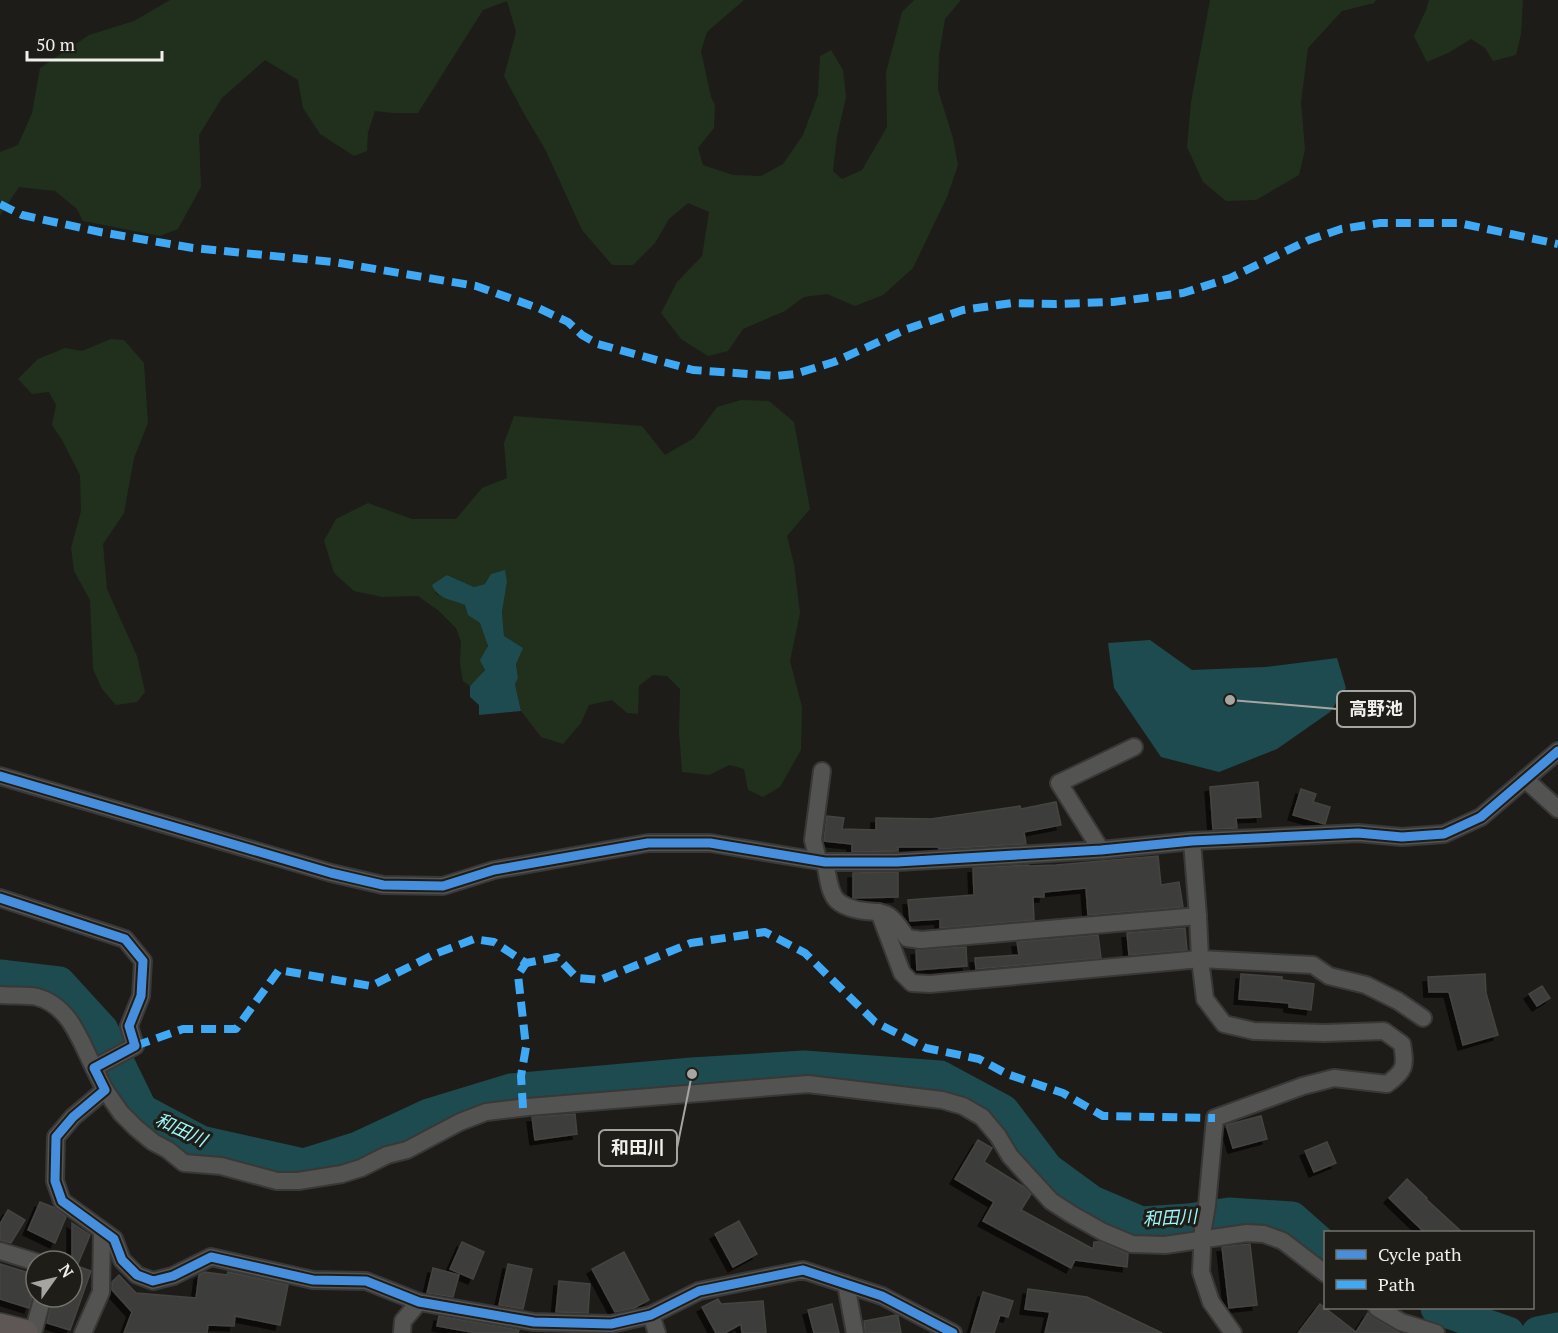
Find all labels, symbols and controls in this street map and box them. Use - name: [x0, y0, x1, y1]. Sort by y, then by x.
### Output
- scale bar: [27, 24, 162, 62]
- text: 50 m: [36, 32, 76, 56]
- callout: 高野池: [1337, 691, 1415, 727]
- text: 高野池: [1349, 696, 1403, 720]
- water label: 和田川: [152, 1107, 213, 1152]
- callout: 和田川: [599, 1130, 677, 1166]
- text: 和田川: [611, 1135, 665, 1159]
- water label: 和田川: [1142, 1204, 1200, 1230]
- legend: [1324, 1231, 1534, 1309]
- text: Cycle path: [1378, 1242, 1462, 1266]
- north arrow: [24, 1249, 84, 1309]
- text: N: [54, 1259, 79, 1282]
- text: Path: [1378, 1272, 1415, 1296]

